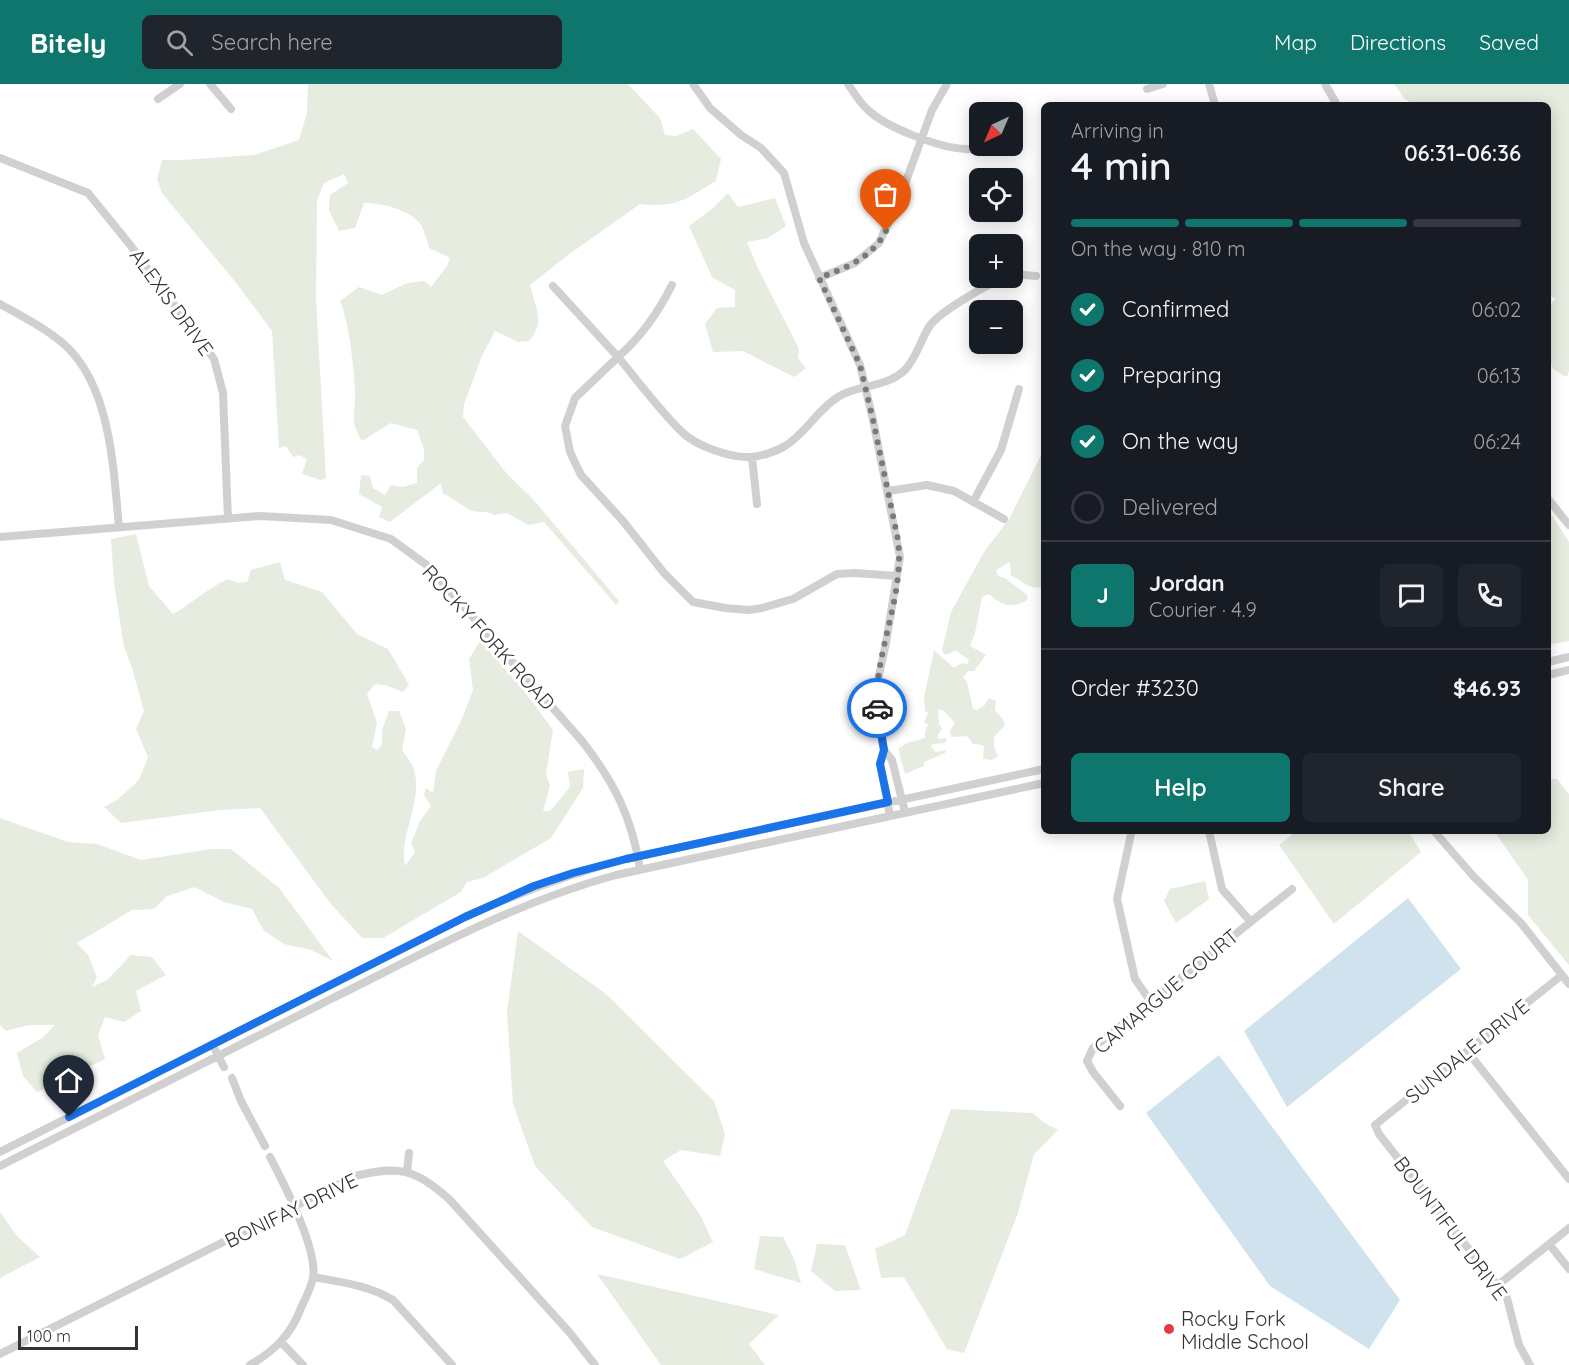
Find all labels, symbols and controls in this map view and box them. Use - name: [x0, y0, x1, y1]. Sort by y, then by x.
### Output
- search box: [142, 15, 562, 69]
- text: Bitely: [30, 25, 106, 60]
- icon: search: [163, 26, 196, 59]
- text: Search here: [211, 28, 333, 56]
- text: Map: [1274, 29, 1317, 55]
- text: Directions: [1350, 29, 1446, 55]
- text: Saved: [1479, 29, 1539, 55]
- north arrow: [969, 102, 1023, 156]
- map controls: [969, 102, 1023, 354]
- text: Arriving in: [1071, 118, 1164, 143]
- text: 06:31–06:36: [1404, 139, 1521, 167]
- text: 4 min: [1071, 141, 1172, 190]
- button: locate: [969, 168, 1023, 222]
- pin: [860, 169, 911, 231]
- icon: bag: [869, 178, 902, 211]
- button: +: [969, 234, 1023, 288]
- text: On the way · 810 m: [1071, 236, 1245, 261]
- street label: ALEXIS DRIVE: [125, 244, 219, 360]
- icon: check: [1071, 293, 1104, 326]
- text: Confirmed: [1122, 295, 1229, 323]
- text: 06:02: [1472, 297, 1521, 322]
- button: −: [969, 300, 1023, 354]
- icon: check: [1071, 359, 1104, 392]
- text: Preparing: [1122, 361, 1222, 389]
- text: 06:13: [1477, 363, 1521, 388]
- icon: check: [1071, 425, 1104, 458]
- text: On the way: [1122, 427, 1238, 455]
- text: 06:24: [1473, 429, 1521, 454]
- text: Delivered: [1122, 493, 1218, 521]
- street label: ROCKY FORK ROAD: [417, 559, 561, 715]
- button: chat: [1380, 564, 1443, 627]
- button: phone: [1458, 564, 1521, 627]
- text: Jordan: [1149, 569, 1225, 597]
- text: J: [1096, 581, 1109, 609]
- text: Courier · 4.9: [1149, 597, 1257, 622]
- text: Order #3230: [1071, 674, 1199, 702]
- text: $46.93: [1453, 674, 1521, 702]
- courier: [847, 678, 907, 738]
- icon: car: [861, 692, 894, 725]
- button: Help: [1071, 753, 1290, 822]
- button: Share: [1302, 753, 1521, 822]
- street label: CAMARGUE COURT: [1088, 923, 1244, 1059]
- street label: SUNDALE DRIVE: [1400, 993, 1534, 1109]
- pin: [43, 1055, 94, 1117]
- icon: home: [52, 1064, 85, 1097]
- street label: BOUNTIFUL DRIVE: [1389, 1151, 1513, 1305]
- street label: BONIFAY DRIVE: [220, 1167, 362, 1253]
- place label: Rocky Fork Middle School: [1181, 1306, 1309, 1354]
- marker: Rocky Fork Middle School: [1162, 1322, 1176, 1336]
- scale bar: [18, 1323, 138, 1350]
- text: 100 m: [27, 1326, 71, 1346]

